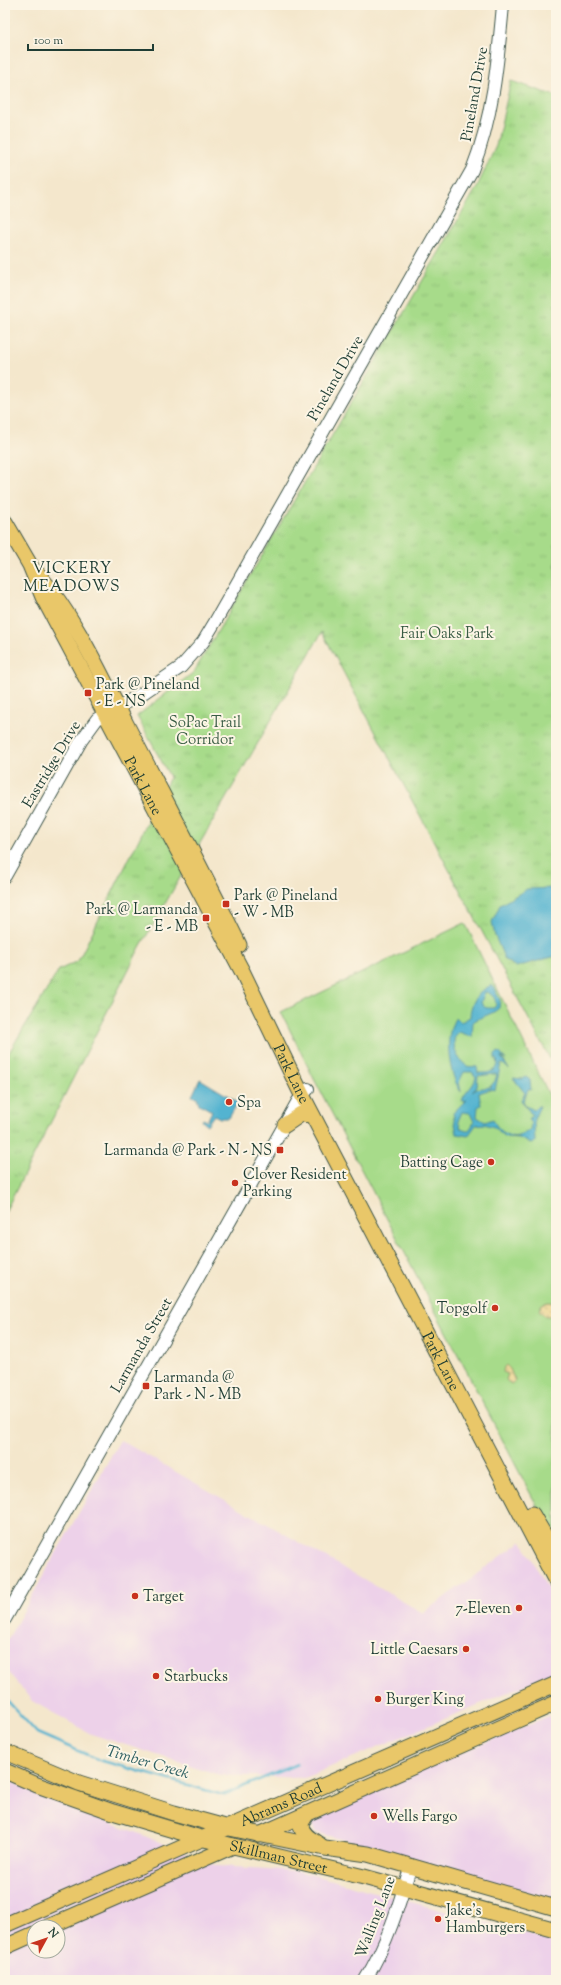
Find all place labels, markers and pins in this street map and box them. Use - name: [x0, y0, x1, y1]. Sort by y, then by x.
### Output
- place label: Park @ Pineland - E - NS: [96, 675, 200, 713]
- marker: Park @ Pineland - E - NS: [83, 688, 93, 698]
- place label: Park @ Pineland - W - MB: [234, 886, 338, 924]
- marker: Park @ Pineland - W - MB: [221, 899, 231, 909]
- place label: Park @ Larmanda - E - MB: [86, 900, 199, 938]
- marker: Park @ Larmanda - E - MB: [201, 913, 211, 923]
- place label: Spa: [237, 1093, 261, 1114]
- marker: Spa: [224, 1097, 234, 1107]
- place label: Larmanda @ Park - N - NS: [104, 1141, 272, 1162]
- marker: Larmanda @ Park - N - NS: [275, 1145, 285, 1155]
- place label: Batting Cage: [400, 1153, 483, 1174]
- marker: Batting Cage: [486, 1157, 496, 1167]
- place label: Clover Resident Parking: [243, 1165, 347, 1203]
- marker: Clover Resident Parking: [230, 1178, 240, 1188]
- place label: Topgolf: [437, 1299, 488, 1320]
- marker: Topgolf: [490, 1303, 500, 1313]
- place label: Larmanda @ Park - N - MB: [154, 1368, 241, 1406]
- marker: Larmanda @ Park - N - MB: [141, 1381, 151, 1391]
- place label: Target: [143, 1587, 184, 1608]
- marker: Target: [130, 1591, 140, 1601]
- place label: 7-Eleven: [456, 1599, 511, 1620]
- marker: 7-Eleven: [514, 1603, 524, 1613]
- place label: Little Caesars: [371, 1640, 458, 1661]
- marker: Little Caesars: [461, 1644, 471, 1654]
- place label: Starbucks: [164, 1667, 228, 1688]
- marker: Starbucks: [151, 1671, 161, 1681]
- place label: Burger King: [386, 1690, 464, 1711]
- marker: Burger King: [373, 1694, 383, 1704]
- place label: Wells Fargo: [382, 1807, 457, 1828]
- marker: Wells Fargo: [369, 1811, 379, 1821]
- place label: Jake's Hamburgers: [445, 1901, 525, 1939]
- marker: Jake's Hamburgers: [433, 1914, 443, 1924]

